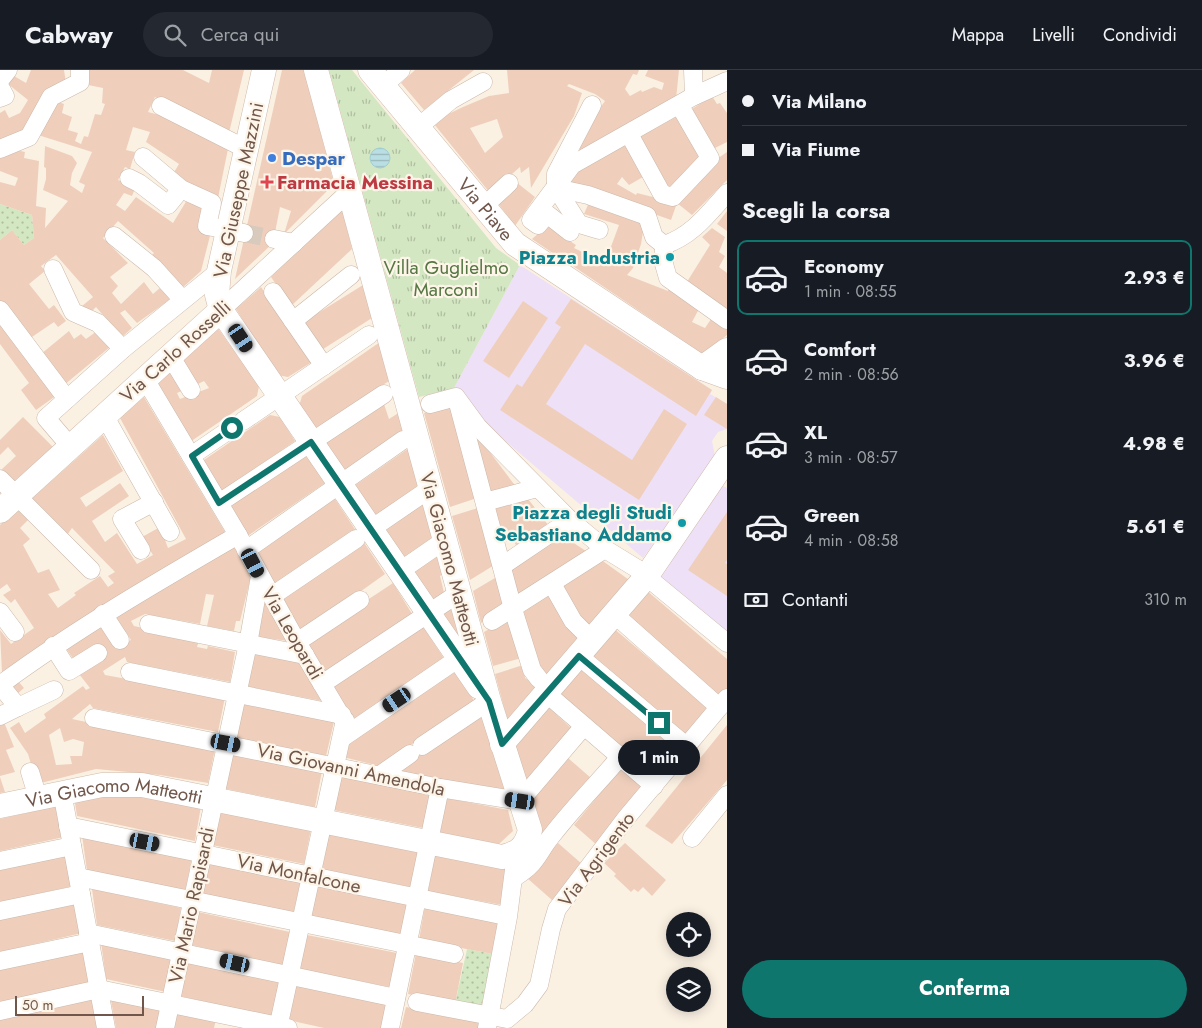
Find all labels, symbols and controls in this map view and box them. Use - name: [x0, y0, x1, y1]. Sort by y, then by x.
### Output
- search box: [143, 12, 493, 57]
- text: Cabway: [25, 17, 113, 52]
- icon: search: [161, 21, 189, 49]
- text: Cerca qui: [201, 21, 280, 48]
- text: Mappa: [952, 22, 1004, 48]
- text: Livelli: [1032, 22, 1075, 48]
- text: Condividi: [1103, 22, 1177, 48]
- text: Via Milano: [772, 88, 867, 115]
- street label: Via Giuseppe Mazzini: [207, 100, 270, 280]
- text: Via Fiume: [772, 136, 860, 163]
- place label: Despar: [282, 145, 345, 172]
- marker: Despar: [266, 152, 278, 164]
- place label: Farmacia Messina: [277, 169, 433, 196]
- street label: Via Piave: [451, 172, 520, 247]
- marker: Farmacia Messina: [261, 176, 273, 188]
- text: Scegli la corsa: [742, 194, 890, 226]
- place label: Piazza Industria: [519, 244, 660, 271]
- marker: Piazza Industria: [664, 251, 676, 263]
- text: Economy: [804, 253, 884, 280]
- park label: Villa Guglielmo Marconi: [383, 254, 509, 303]
- icon: car: [744, 255, 789, 300]
- text: 2.93 €: [1124, 264, 1185, 291]
- text: 1 min · 08:55: [804, 280, 897, 303]
- street label: Via Carlo Rosselli: [114, 294, 237, 409]
- car: [226, 321, 255, 355]
- text: Comfort: [804, 336, 876, 363]
- icon: car: [744, 338, 789, 383]
- text: 3.96 €: [1124, 347, 1185, 374]
- text: 2 min · 08:56: [804, 363, 899, 386]
- route start: [221, 417, 243, 439]
- text: XL: [804, 419, 827, 446]
- icon: car: [744, 421, 789, 466]
- text: 4.98 €: [1123, 430, 1185, 457]
- text: 3 min · 08:57: [804, 446, 898, 469]
- street label: Via Giacomo Matteotti: [413, 469, 486, 649]
- place label: Piazza degli Studi Sebastiano Addamo: [495, 499, 672, 548]
- text: Green: [804, 502, 860, 529]
- icon: car: [744, 504, 789, 549]
- text: 5.61 €: [1126, 513, 1185, 540]
- marker: Piazza degli Studi Sebastiano Addamo: [676, 517, 688, 529]
- text: 4 min · 08:58: [804, 529, 898, 552]
- car: [239, 546, 266, 580]
- street label: Via Leopardi: [255, 582, 330, 685]
- icon: cash: [742, 586, 770, 614]
- text: Contanti: [782, 586, 849, 613]
- text: 310 m: [1144, 588, 1187, 611]
- car: [380, 685, 413, 715]
- route end: [648, 712, 670, 734]
- car: [209, 733, 242, 753]
- street label: Via Giovanni Amendola: [254, 736, 448, 803]
- callout: 1 min: [618, 740, 700, 776]
- text: 1 min: [639, 746, 679, 769]
- street label: Via Giacomo Matteotti: [23, 771, 205, 814]
- car: [504, 791, 535, 811]
- street label: Via Agrigento: [552, 806, 641, 912]
- street label: Via Mario Rapisardi: [162, 825, 221, 986]
- car: [128, 832, 161, 852]
- street label: Via Monfalcone: [234, 847, 364, 900]
- map controls: [666, 912, 711, 1012]
- button: locate: [666, 912, 711, 957]
- car: [218, 952, 251, 974]
- button: Conferma: [742, 960, 1187, 1018]
- button: layers: [666, 967, 711, 1012]
- scale bar: [15, 993, 144, 1016]
- text: 50 m: [22, 995, 53, 1015]

